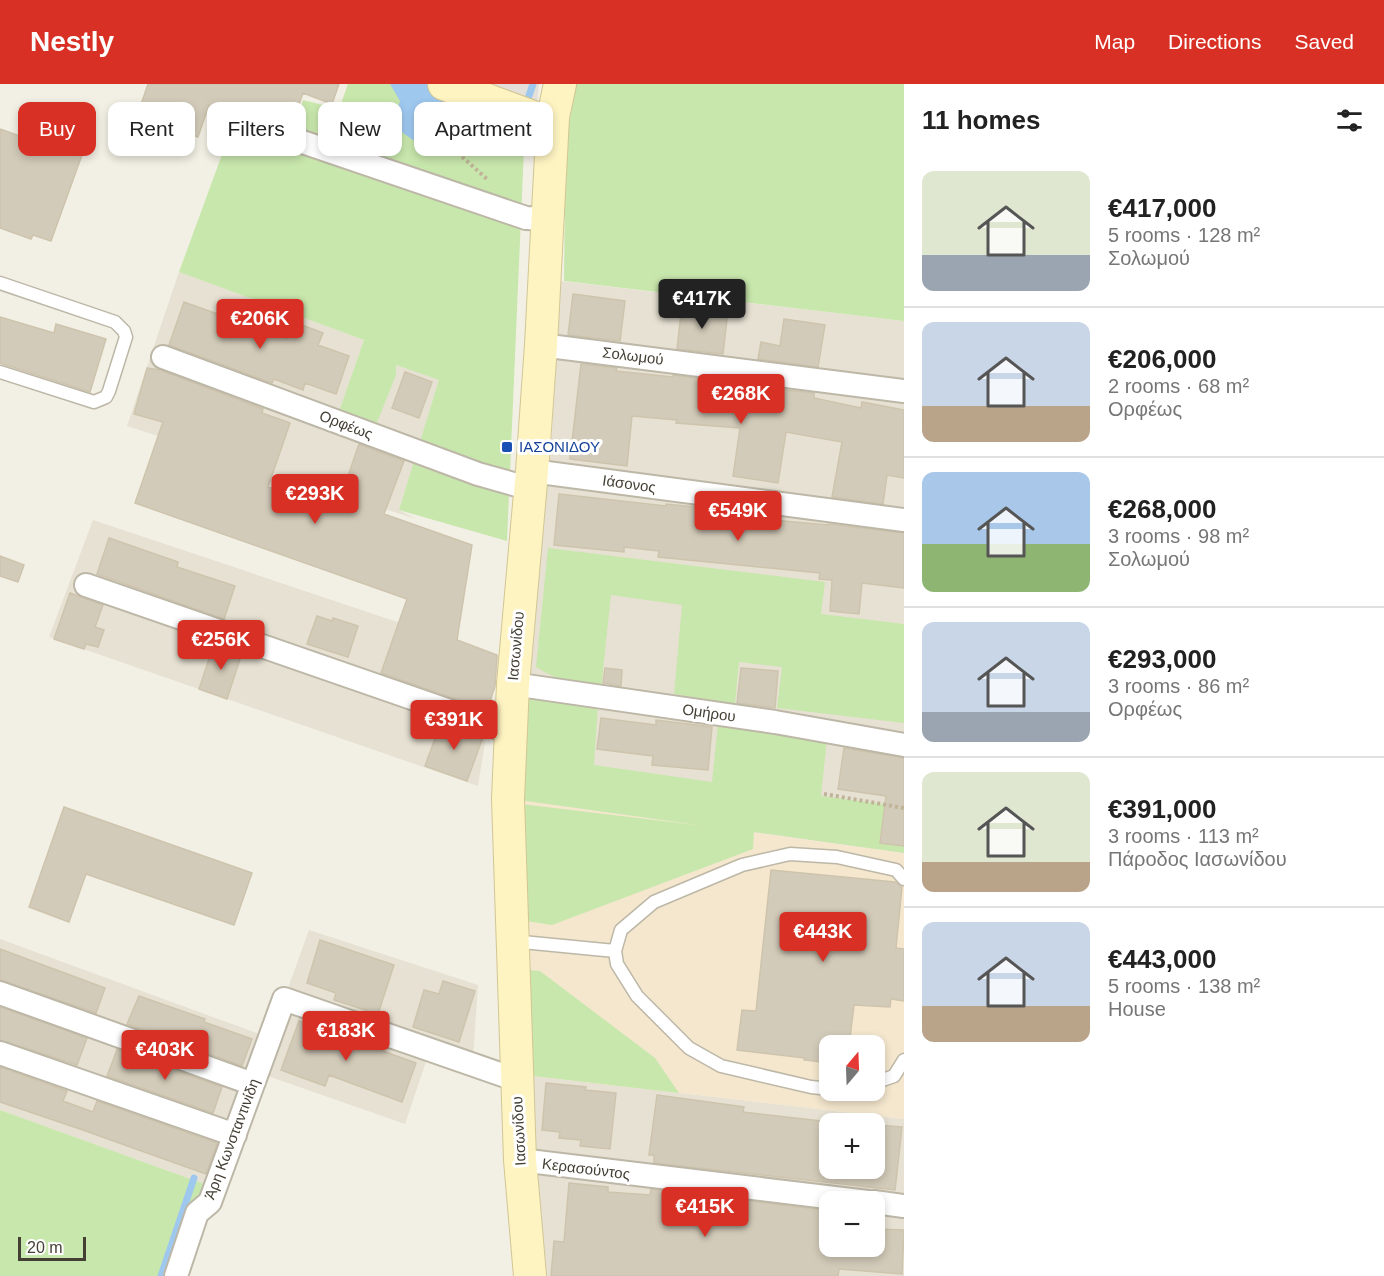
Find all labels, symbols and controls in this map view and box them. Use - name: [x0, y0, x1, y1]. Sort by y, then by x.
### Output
- text: Nestly: [30, 26, 114, 57]
- text: Map: [1094, 30, 1135, 53]
- text: Directions: [1168, 30, 1261, 53]
- text: Saved: [1294, 30, 1354, 53]
- chip: Buy: [18, 102, 96, 156]
- chip: Rent: [108, 102, 195, 156]
- chip: Filters: [207, 102, 306, 156]
- chip: New: [318, 102, 402, 156]
- chip: Apartment: [414, 102, 553, 156]
- icon: filters: [1333, 104, 1366, 137]
- text: 11 homes: [922, 105, 1041, 135]
- text: €417,000: [1108, 193, 1216, 223]
- icon: home: [970, 195, 1042, 267]
- text: 5 rooms · 128 m²: [1108, 224, 1260, 246]
- text: Σολωμού: [1108, 247, 1190, 269]
- pin: €417K: [660, 279, 744, 330]
- text: €417K: [673, 287, 731, 309]
- pin: €206K: [218, 299, 302, 350]
- text: €206K: [231, 307, 289, 329]
- street label: Σολωμού: [601, 343, 665, 368]
- text: €206,000: [1108, 344, 1216, 374]
- icon: home: [970, 346, 1042, 418]
- pin: €268K: [699, 374, 783, 425]
- text: 2 rooms · 68 m²: [1108, 375, 1249, 397]
- text: €268K: [712, 382, 770, 404]
- text: Ορφέως: [1108, 398, 1182, 420]
- street label: Ορφέως: [317, 407, 375, 442]
- place label: ΙΑΣΟΝΙΔΟΥ: [519, 438, 600, 455]
- marker: ΙΑΣΟΝΙΔΟΥ: [500, 440, 514, 454]
- street label: Ιάσονος: [601, 471, 657, 496]
- pin: €293K: [273, 474, 357, 525]
- text: €293K: [286, 482, 344, 504]
- pin: €549K: [696, 491, 780, 542]
- text: €268,000: [1108, 494, 1216, 524]
- icon: home: [970, 496, 1042, 568]
- text: €549K: [709, 499, 767, 521]
- text: 3 rooms · 98 m²: [1108, 525, 1249, 547]
- text: Σολωμού: [1108, 548, 1190, 570]
- street label: Ιασωνίδου: [504, 611, 527, 681]
- pin: €256K: [179, 620, 263, 671]
- text: €256K: [192, 628, 250, 650]
- text: €293,000: [1108, 644, 1216, 674]
- icon: home: [970, 646, 1042, 718]
- text: 3 rooms · 86 m²: [1108, 675, 1249, 697]
- text: Ορφέως: [1108, 698, 1182, 720]
- pin: €391K: [412, 700, 496, 751]
- street label: Ομήρου: [681, 700, 737, 725]
- text: €391K: [425, 708, 483, 730]
- text: €391,000: [1108, 794, 1216, 824]
- icon: home: [970, 796, 1042, 868]
- text: 3 rooms · 113 m²: [1108, 825, 1259, 847]
- text: Πάροδος Ιασωνίδου: [1108, 848, 1287, 870]
- pin: €443K: [781, 912, 865, 963]
- text: €443K: [794, 920, 852, 942]
- text: €443,000: [1108, 944, 1216, 974]
- icon: home: [970, 946, 1042, 1018]
- text: 5 rooms · 138 m²: [1108, 975, 1260, 997]
- text: House: [1108, 998, 1166, 1020]
- pin: €183K: [304, 1011, 388, 1062]
- text: €183K: [317, 1019, 375, 1041]
- pin: €403K: [123, 1030, 207, 1081]
- north arrow: [819, 1035, 885, 1101]
- map controls: [819, 1035, 885, 1257]
- text: €403K: [136, 1038, 194, 1060]
- street label: Άρη Κωνσταντινίδη: [201, 1076, 262, 1202]
- street label: Ιασωνίδου: [508, 1096, 529, 1166]
- button: +: [819, 1113, 885, 1179]
- street label: Κερασούντος: [541, 1155, 631, 1182]
- pin: €415K: [663, 1187, 747, 1238]
- button: −: [819, 1191, 885, 1257]
- text: €415K: [676, 1195, 734, 1217]
- scale bar: [18, 1234, 86, 1262]
- text: 20 m: [27, 1239, 63, 1256]

